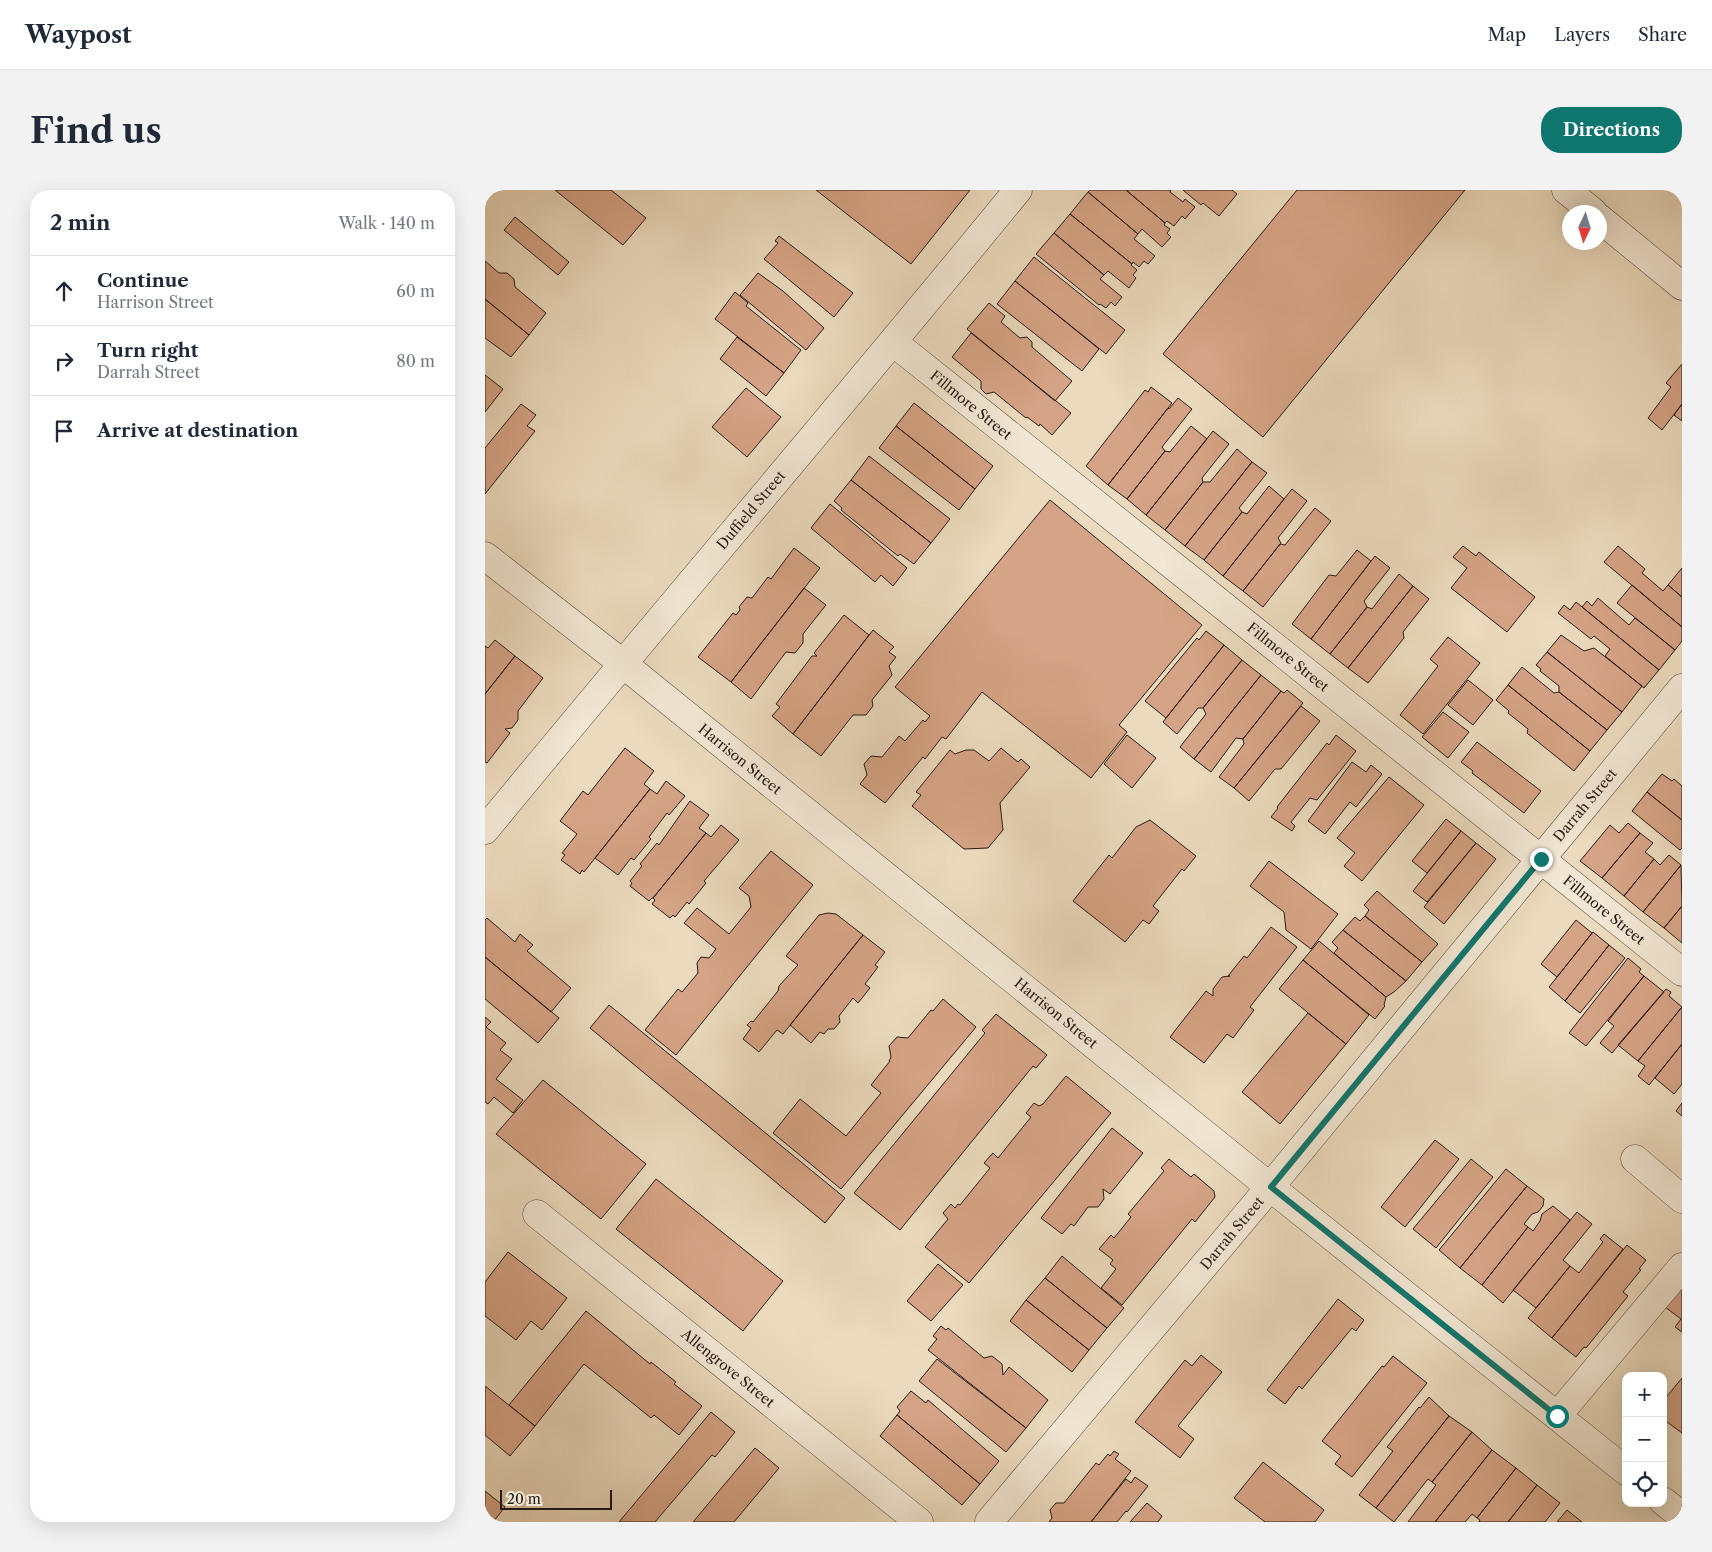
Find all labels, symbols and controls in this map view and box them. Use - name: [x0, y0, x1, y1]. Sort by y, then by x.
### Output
- text: Waypost: [25, 20, 132, 49]
- text: Map: [1488, 24, 1526, 46]
- text: Layers: [1554, 24, 1610, 46]
- text: Share: [1638, 24, 1687, 46]
- button: Directions: [1541, 107, 1682, 153]
- text: Find us: [30, 109, 162, 152]
- north arrow: [1562, 205, 1607, 250]
- text: 2 min: [50, 210, 110, 235]
- text: Walk · 140 m: [338, 213, 435, 233]
- text: Continue: [97, 269, 189, 292]
- icon: ahead: [50, 277, 78, 305]
- text: 60 m: [396, 281, 435, 301]
- text: Harrison Street: [97, 292, 214, 312]
- text: Turn right: [97, 339, 198, 362]
- icon: right: [50, 347, 78, 375]
- text: 80 m: [396, 351, 435, 371]
- text: Darrah Street: [97, 362, 200, 382]
- street label: Fillmore Street: [926, 366, 1016, 444]
- icon: arrive: [50, 417, 78, 445]
- text: Arrive at destination: [97, 419, 298, 442]
- street label: Duffield Street: [713, 467, 789, 553]
- street label: Fillmore Street: [1243, 618, 1333, 696]
- street label: Harrison Street: [695, 720, 785, 798]
- street label: Darrah Street: [1549, 765, 1621, 845]
- route end: [1530, 848, 1553, 871]
- street label: Fillmore Street: [1559, 871, 1649, 949]
- street label: Harrison Street: [1011, 974, 1101, 1052]
- street label: Darrah Street: [1196, 1193, 1268, 1273]
- street label: Allengrove Street: [677, 1324, 778, 1411]
- map controls: [1622, 1372, 1667, 1507]
- button: +: [1622, 1372, 1667, 1417]
- route start: [1546, 1405, 1569, 1428]
- button: −: [1622, 1417, 1667, 1462]
- button: locate: [1622, 1462, 1667, 1507]
- scale bar: [500, 1487, 613, 1510]
- text: 20 m: [507, 1490, 541, 1508]

